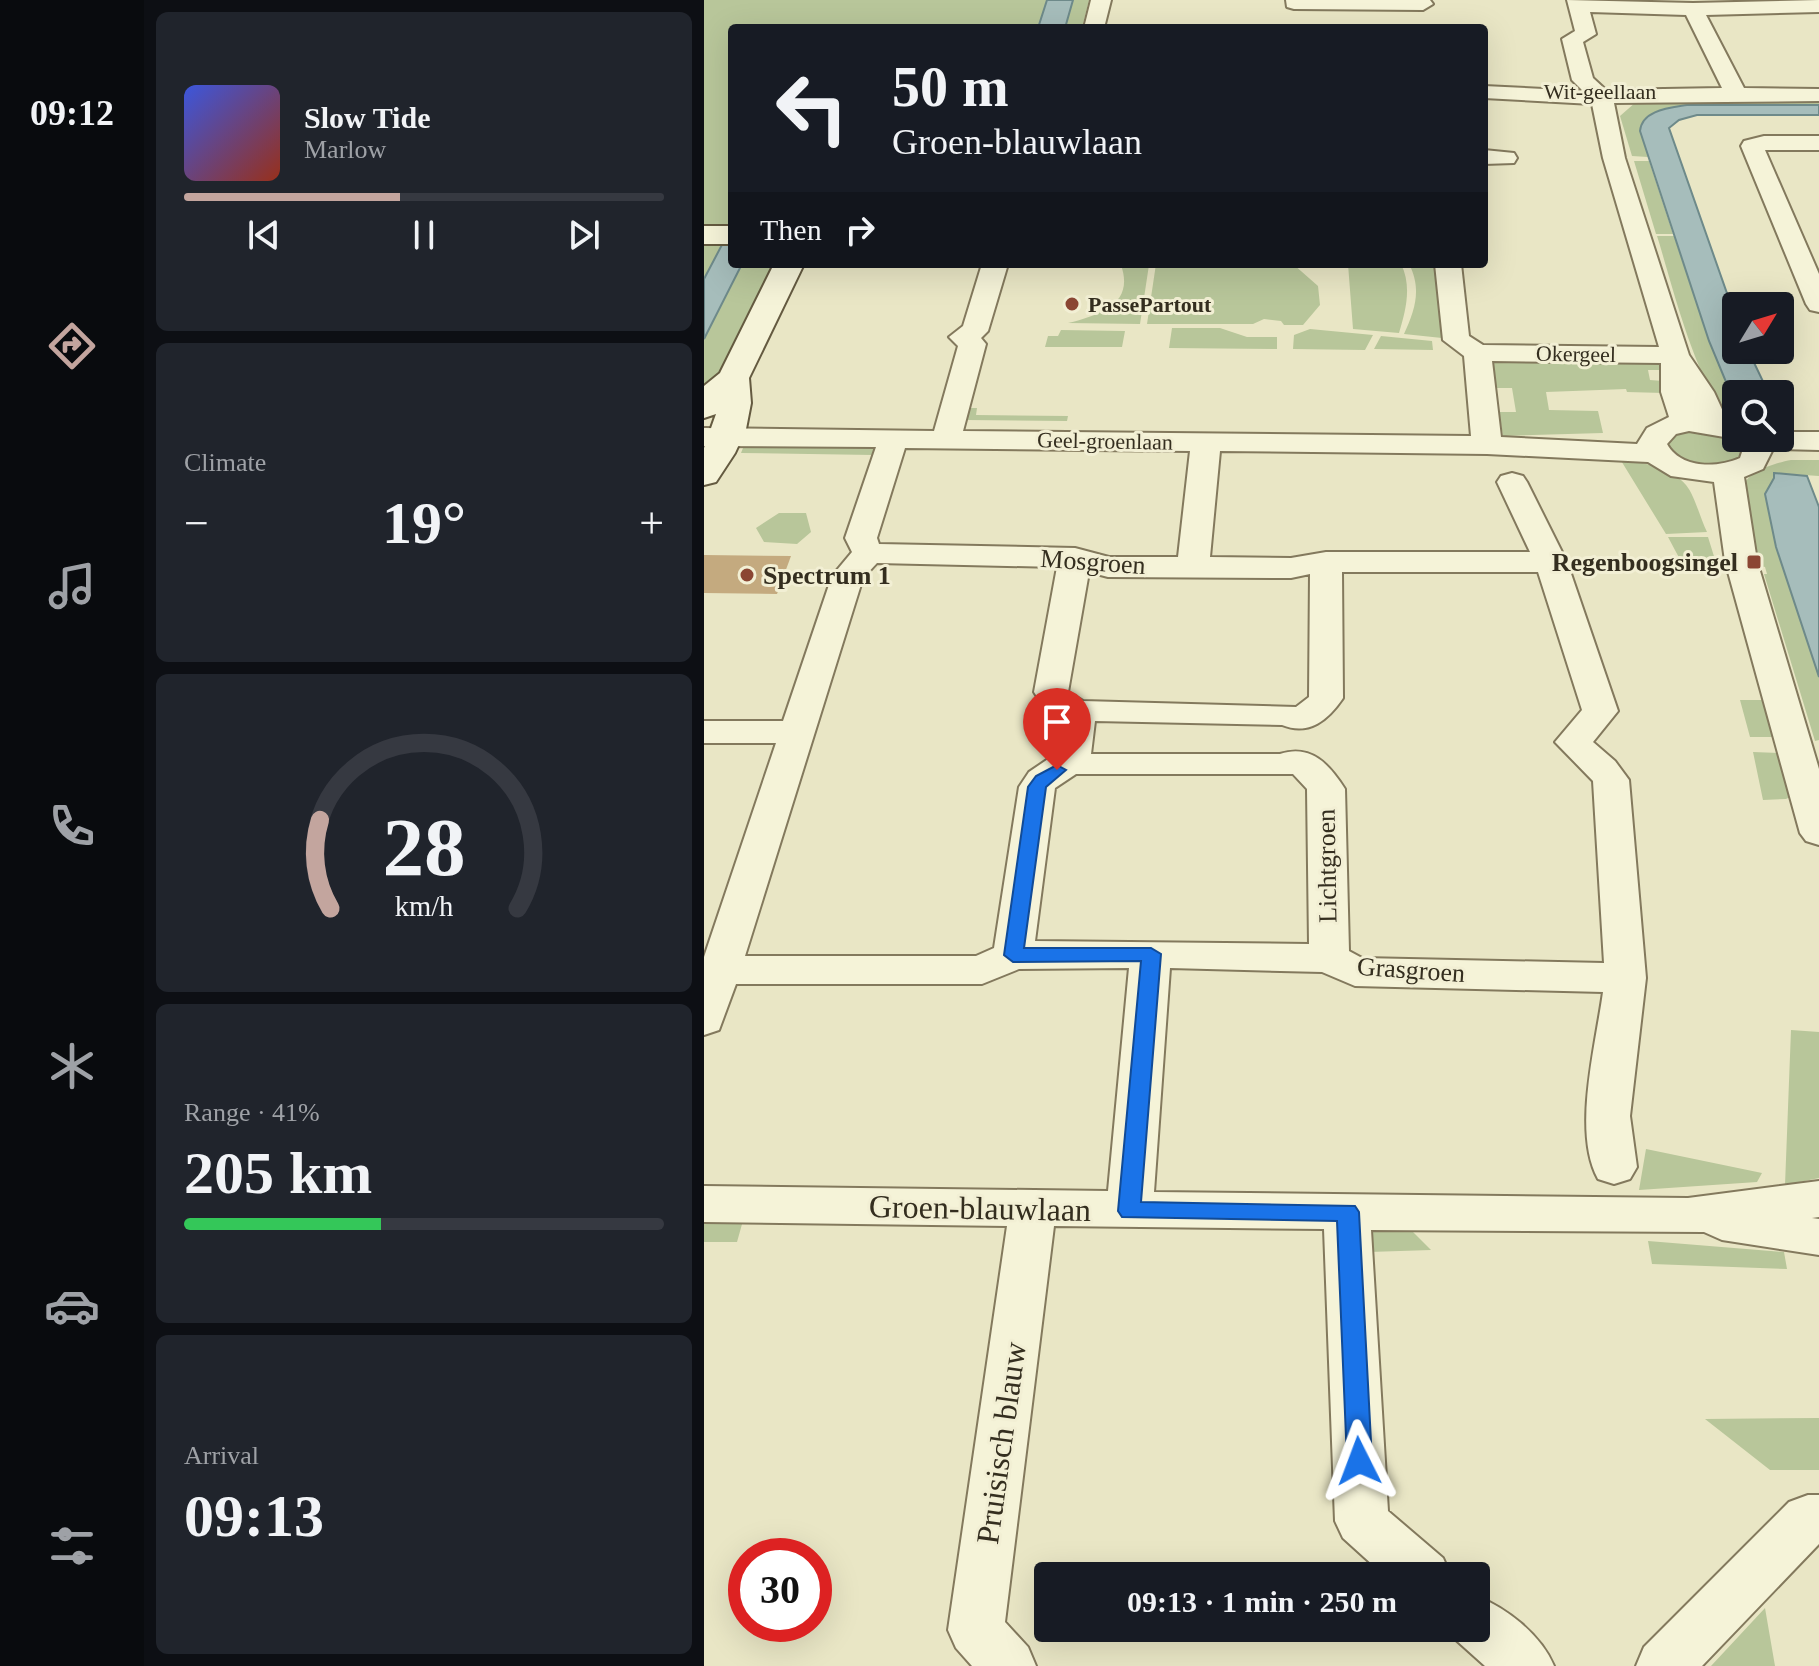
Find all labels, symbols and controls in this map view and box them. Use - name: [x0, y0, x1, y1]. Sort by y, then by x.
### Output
- icon: left: [760, 56, 864, 160]
- text: 50 m: [892, 56, 1009, 118]
- street label: Wit-geellaan: [1544, 79, 1656, 104]
- text: 09:12: [30, 93, 114, 133]
- text: Slow Tide: [304, 101, 430, 134]
- text: Groen-blauwlaan: [892, 122, 1142, 162]
- text: Marlow: [304, 135, 386, 164]
- icon: right: [838, 208, 882, 252]
- icon: previous: [242, 213, 286, 257]
- icon: pause: [402, 213, 446, 257]
- icon: next: [562, 213, 606, 257]
- text: Then: [760, 213, 822, 246]
- place label: PassePartout: [1088, 292, 1212, 317]
- north arrow: [1722, 292, 1794, 364]
- map controls: [1722, 292, 1794, 452]
- marker: PassePartout: [1063, 295, 1081, 313]
- icon: directions: [44, 318, 100, 374]
- street label: Okergeel: [1536, 341, 1616, 367]
- button: search: [1722, 380, 1794, 452]
- street label: Geel-groenlaan: [1037, 427, 1173, 455]
- text: Climate: [184, 448, 266, 477]
- text: 19°: [382, 490, 466, 556]
- text: −: [184, 499, 209, 548]
- text: +: [639, 499, 664, 548]
- street label: Mosgroen: [1039, 544, 1147, 580]
- place label: Regenboogsingel: [1552, 548, 1738, 577]
- marker: Regenboogsingel: [1745, 553, 1763, 571]
- icon: music: [44, 558, 100, 614]
- place label: Spectrum 1: [763, 561, 891, 590]
- marker: Spectrum 1: [738, 566, 756, 584]
- pin: [1023, 688, 1091, 770]
- icon: arrive: [1035, 700, 1079, 744]
- icon: phone: [44, 798, 100, 854]
- text: 28: [382, 801, 466, 893]
- street label: Lichtgroen: [1312, 809, 1342, 923]
- text: km/h: [395, 891, 453, 922]
- street label: Grasgroen: [1356, 952, 1466, 988]
- icon: climate: [44, 1038, 100, 1094]
- text: Range · 41%: [184, 1098, 320, 1127]
- text: 205 km: [184, 1140, 372, 1206]
- street label: Groen-blauwlaan: [869, 1188, 1091, 1228]
- icon: car: [44, 1278, 100, 1334]
- street label: Pruisisch blauw: [969, 1340, 1033, 1546]
- position arrow: [1317, 1419, 1401, 1503]
- text: Arrival: [184, 1441, 259, 1470]
- text: 09:13: [184, 1483, 324, 1549]
- icon: filters: [44, 1518, 100, 1574]
- speed limit sign: 30: [728, 1538, 832, 1642]
- text: 09:13 · 1 min · 250 m: [1127, 1585, 1397, 1618]

